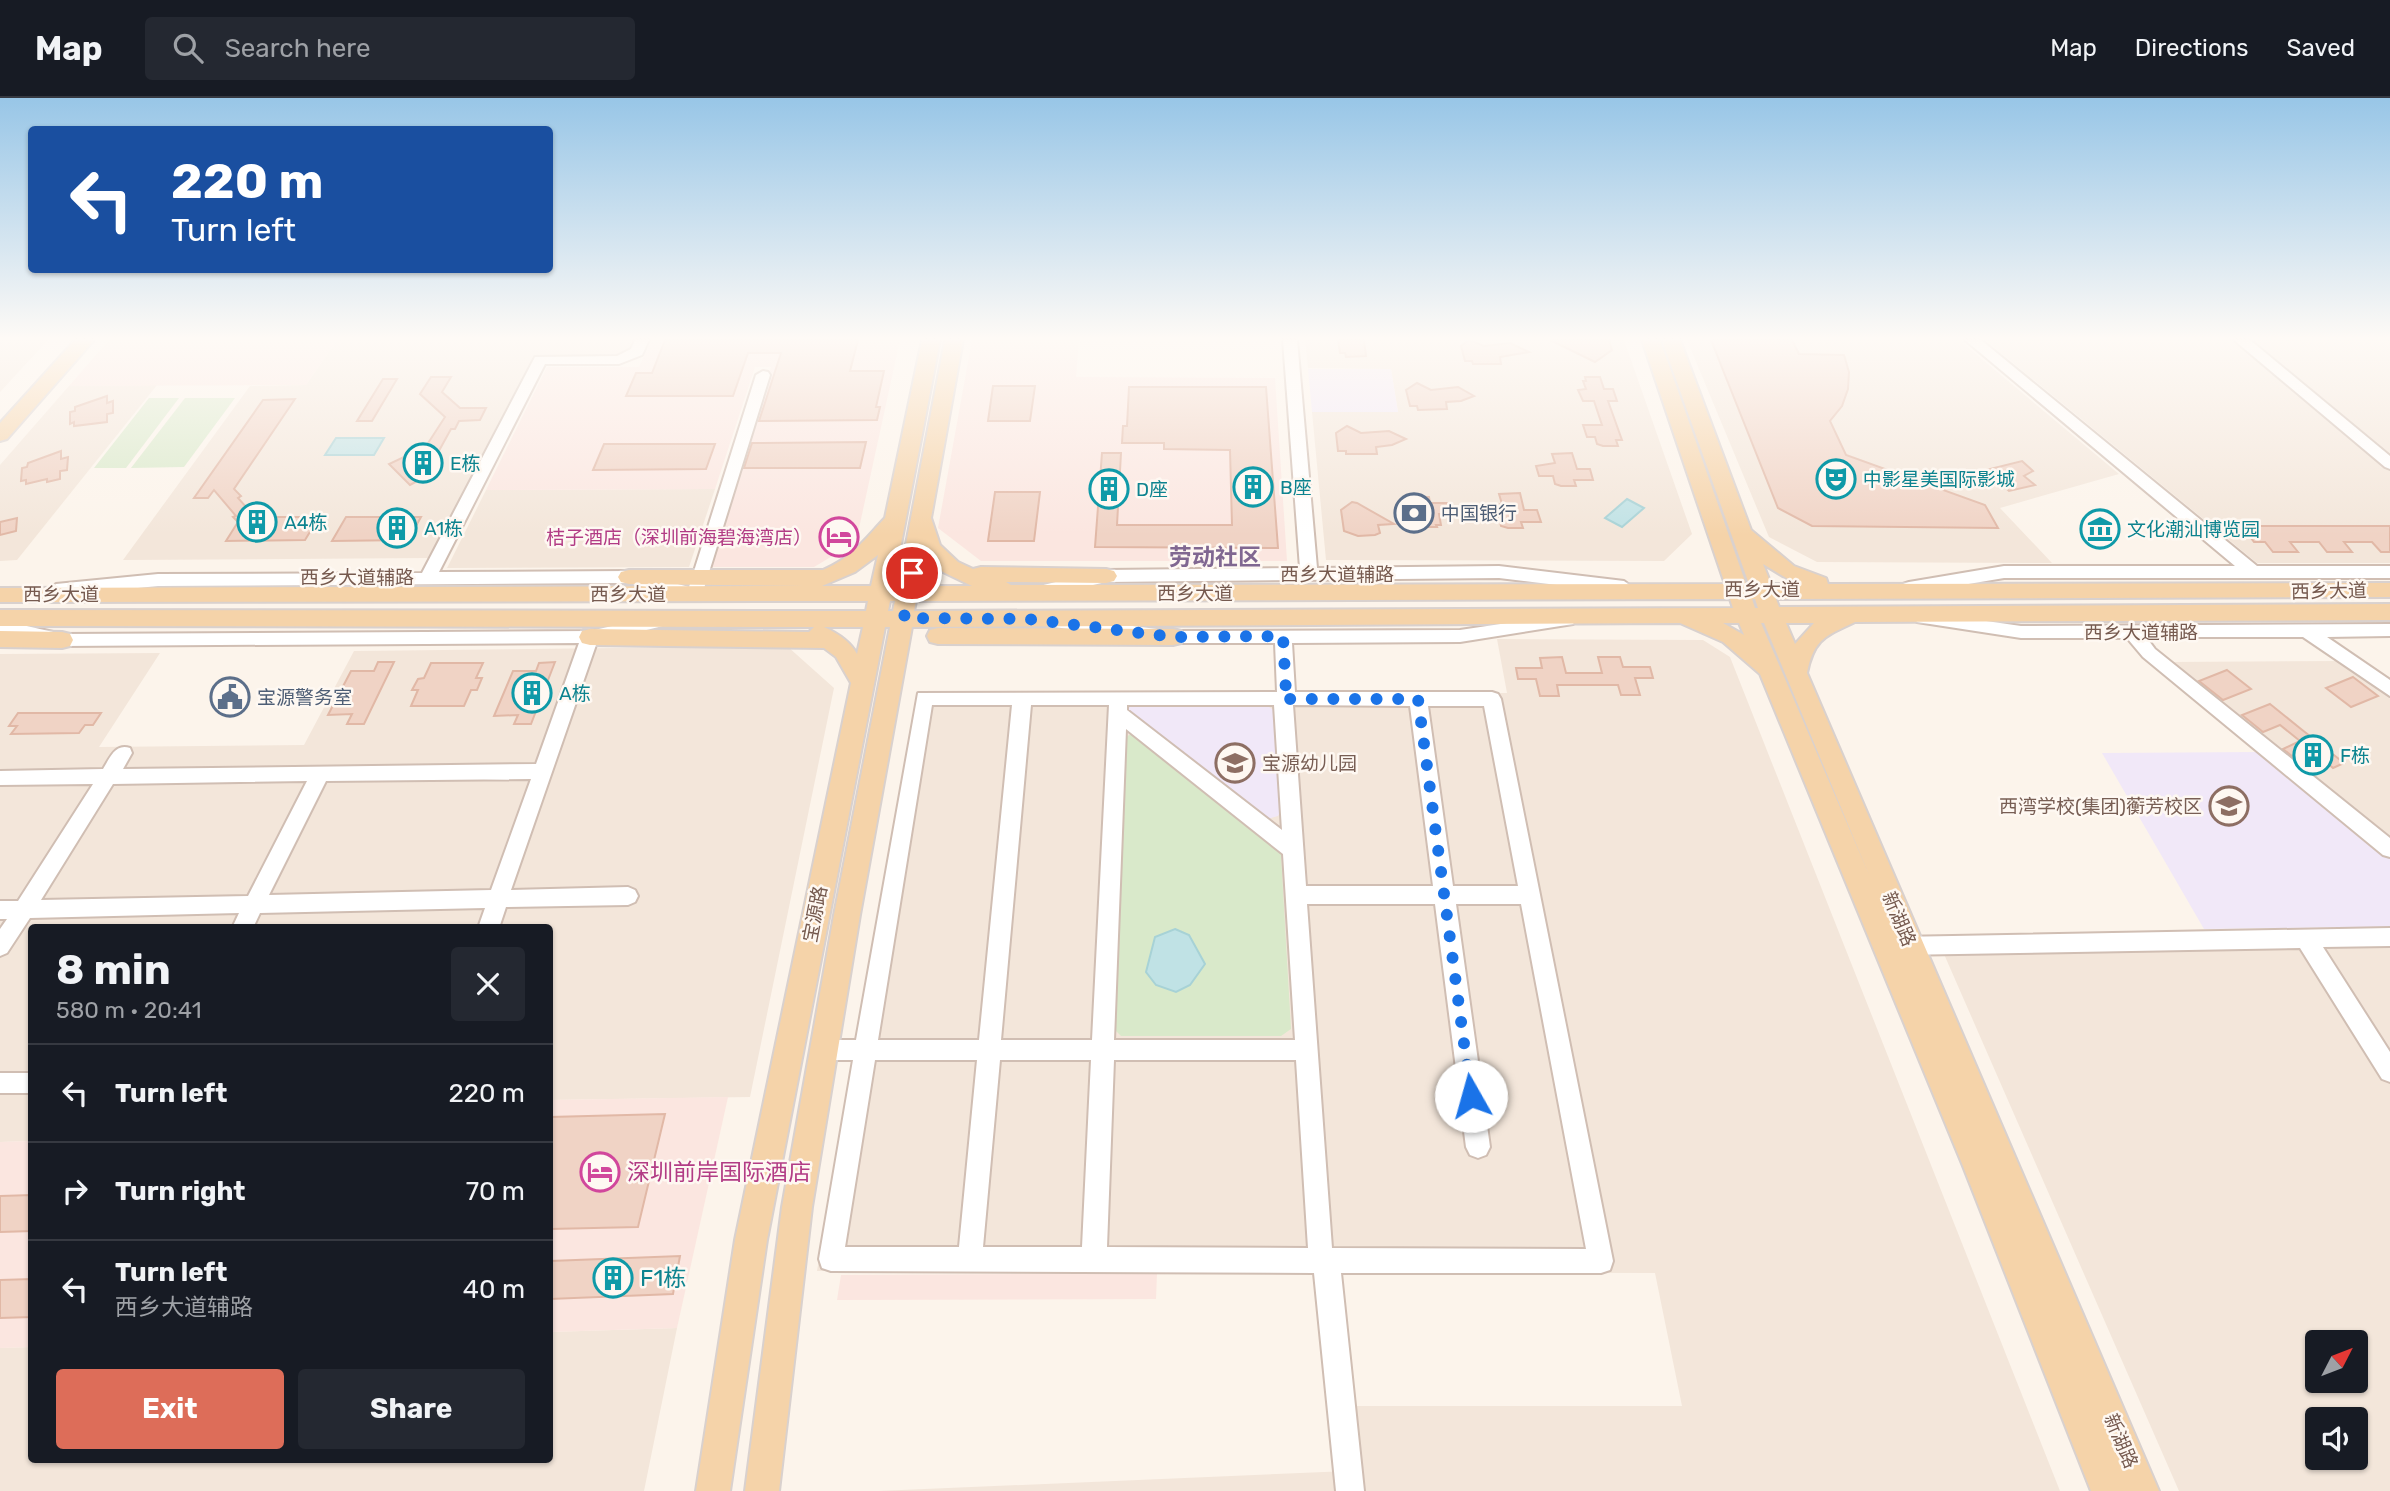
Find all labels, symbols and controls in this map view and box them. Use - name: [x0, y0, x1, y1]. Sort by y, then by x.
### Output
- search box: [145, 17, 635, 80]
- text: Map: [35, 29, 103, 68]
- icon: search: [169, 29, 207, 67]
- text: Search here: [225, 33, 370, 64]
- text: Map: [2050, 34, 2097, 62]
- text: Directions: [2135, 34, 2248, 62]
- text: Saved: [2286, 34, 2355, 62]
- text: 220 m: [171, 152, 323, 210]
- icon: left: [56, 154, 147, 245]
- text: Turn left: [171, 211, 296, 249]
- building icon: E栋: [402, 442, 444, 484]
- place label: E栋: [450, 452, 481, 475]
- theatre icon: 中影星美国际影城: [1815, 458, 1857, 500]
- building icon: B座: [1232, 466, 1274, 508]
- building icon: D座: [1088, 468, 1130, 510]
- place label: 中影星美国际影城: [1863, 468, 2015, 491]
- place label: B座: [1280, 476, 1312, 499]
- place label: D座: [1136, 478, 1168, 501]
- bank icon: 中国银行: [1393, 492, 1435, 534]
- building icon: A4栋: [236, 501, 278, 543]
- place label: 中国银行: [1441, 502, 1517, 525]
- building icon: A1栋: [376, 507, 418, 549]
- museum icon: 文化潮汕博览园: [2079, 508, 2121, 550]
- place label: A4栋: [284, 511, 328, 534]
- hotel icon: 桔子酒店（深圳前海碧海湾店）: [818, 516, 860, 558]
- place label: A1栋: [424, 517, 463, 540]
- place label: 文化潮汕博览园: [2127, 518, 2260, 541]
- place label: 桔子酒店（深圳前海碧海湾店）: [546, 526, 812, 549]
- pin: [882, 543, 942, 603]
- district label: 劳动社区: [1169, 543, 1261, 571]
- icon: arrive: [893, 554, 931, 592]
- street label: 西乡大道辅路: [1280, 563, 1394, 586]
- street label: 西乡大道辅路: [300, 566, 414, 589]
- street label: 西乡大道: [1724, 578, 1800, 601]
- street label: 西乡大道: [2291, 579, 2367, 603]
- street label: 西乡大道: [1157, 582, 1233, 605]
- street label: 西乡大道: [23, 583, 99, 606]
- street label: 西乡大道: [590, 583, 666, 606]
- street label: 西乡大道辅路: [2084, 621, 2198, 644]
- building icon: A栋: [511, 672, 553, 714]
- public building icon: 宝源警务室: [209, 676, 251, 718]
- place label: A栋: [559, 682, 591, 705]
- place label: 宝源警务室: [257, 686, 352, 709]
- building icon: F栋: [2292, 734, 2334, 776]
- school or university icon: 宝源幼儿园: [1214, 742, 1256, 784]
- place label: F栋: [2340, 744, 2370, 767]
- place label: 宝源幼儿园: [1262, 752, 1357, 775]
- school or university icon: 西湾学校(集团)蘅芳校区: [2208, 785, 2250, 827]
- place label: 西湾学校(集团)蘅芳校区: [1999, 795, 2202, 818]
- street label: 宝源路: [798, 884, 832, 944]
- street label: 新湖路: [1877, 888, 1921, 950]
- text: 8 min: [56, 945, 171, 995]
- button: close: [451, 947, 525, 1021]
- text: 580 m · 20:41: [56, 996, 202, 1024]
- position arrow: [1434, 1059, 1508, 1133]
- icon: left: [56, 1074, 94, 1112]
- text: Turn left: [115, 1078, 227, 1109]
- text: 220 m: [448, 1078, 525, 1109]
- hotel icon: 深圳前岸国际酒店: [579, 1151, 621, 1193]
- place label: 深圳前岸国际酒店: [627, 1158, 811, 1186]
- icon: right: [56, 1172, 94, 1210]
- text: Turn right: [115, 1176, 245, 1207]
- text: 70 m: [466, 1176, 525, 1207]
- text: Turn left: [115, 1257, 227, 1288]
- building icon: F1栋: [592, 1257, 634, 1299]
- place label: F1栋: [640, 1264, 686, 1292]
- icon: left: [56, 1270, 94, 1308]
- text: 40 m: [463, 1274, 525, 1305]
- text: 西乡大道辅路: [115, 1293, 253, 1321]
- north arrow: [2305, 1330, 2368, 1393]
- map controls: [2305, 1330, 2368, 1470]
- button: Exit: [56, 1369, 284, 1449]
- button: Share: [298, 1369, 525, 1449]
- button: sound: [2305, 1407, 2368, 1470]
- street label: 新湖路: [2099, 1410, 2143, 1472]

